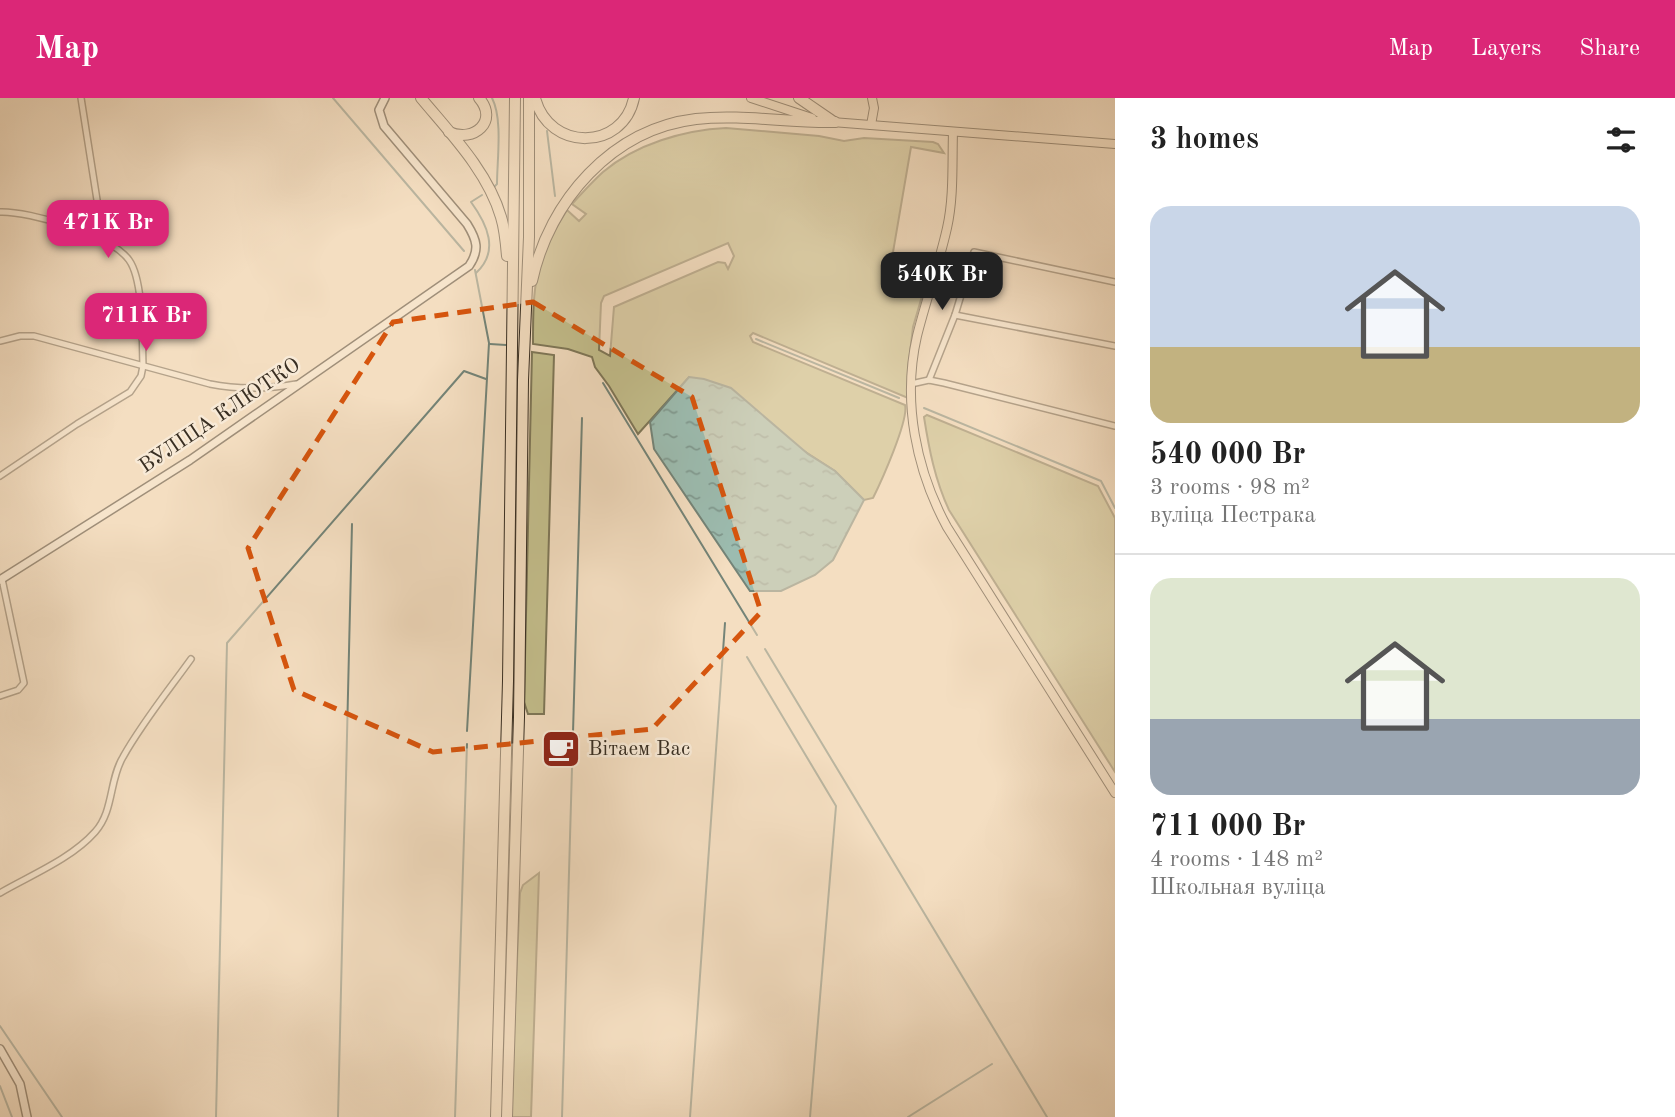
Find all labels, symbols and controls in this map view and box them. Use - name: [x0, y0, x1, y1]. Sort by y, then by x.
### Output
- text: Map: [35, 33, 99, 66]
- text: Map: [1389, 37, 1433, 61]
- text: Layers: [1471, 37, 1541, 61]
- text: Share: [1579, 37, 1640, 61]
- icon: filters: [1602, 121, 1640, 159]
- text: 3 homes: [1150, 125, 1259, 155]
- pin: 471K Br: [43, 200, 173, 260]
- text: 471K Br: [63, 211, 153, 234]
- icon: home: [1332, 251, 1458, 377]
- pin: 540K Br: [877, 252, 1007, 312]
- text: 540K Br: [897, 263, 987, 286]
- pin: 711K Br: [81, 294, 211, 353]
- text: 711K Br: [101, 304, 191, 327]
- street label: ВУЛІЦА КЛЮТКО: [136, 354, 304, 478]
- text: 540 000 Br: [1150, 440, 1306, 470]
- text: 3 rooms · 98 m²: [1150, 476, 1310, 499]
- text: вуліца Пестрака: [1150, 504, 1316, 527]
- icon: home: [1332, 623, 1458, 749]
- cafe icon: Вітаем Вас: [540, 728, 582, 770]
- place label: Вітаем Вас: [588, 739, 690, 760]
- text: 711 000 Br: [1150, 812, 1306, 842]
- text: 4 rooms · 148 m²: [1150, 848, 1323, 871]
- text: Школьная вуліца: [1150, 876, 1326, 899]

